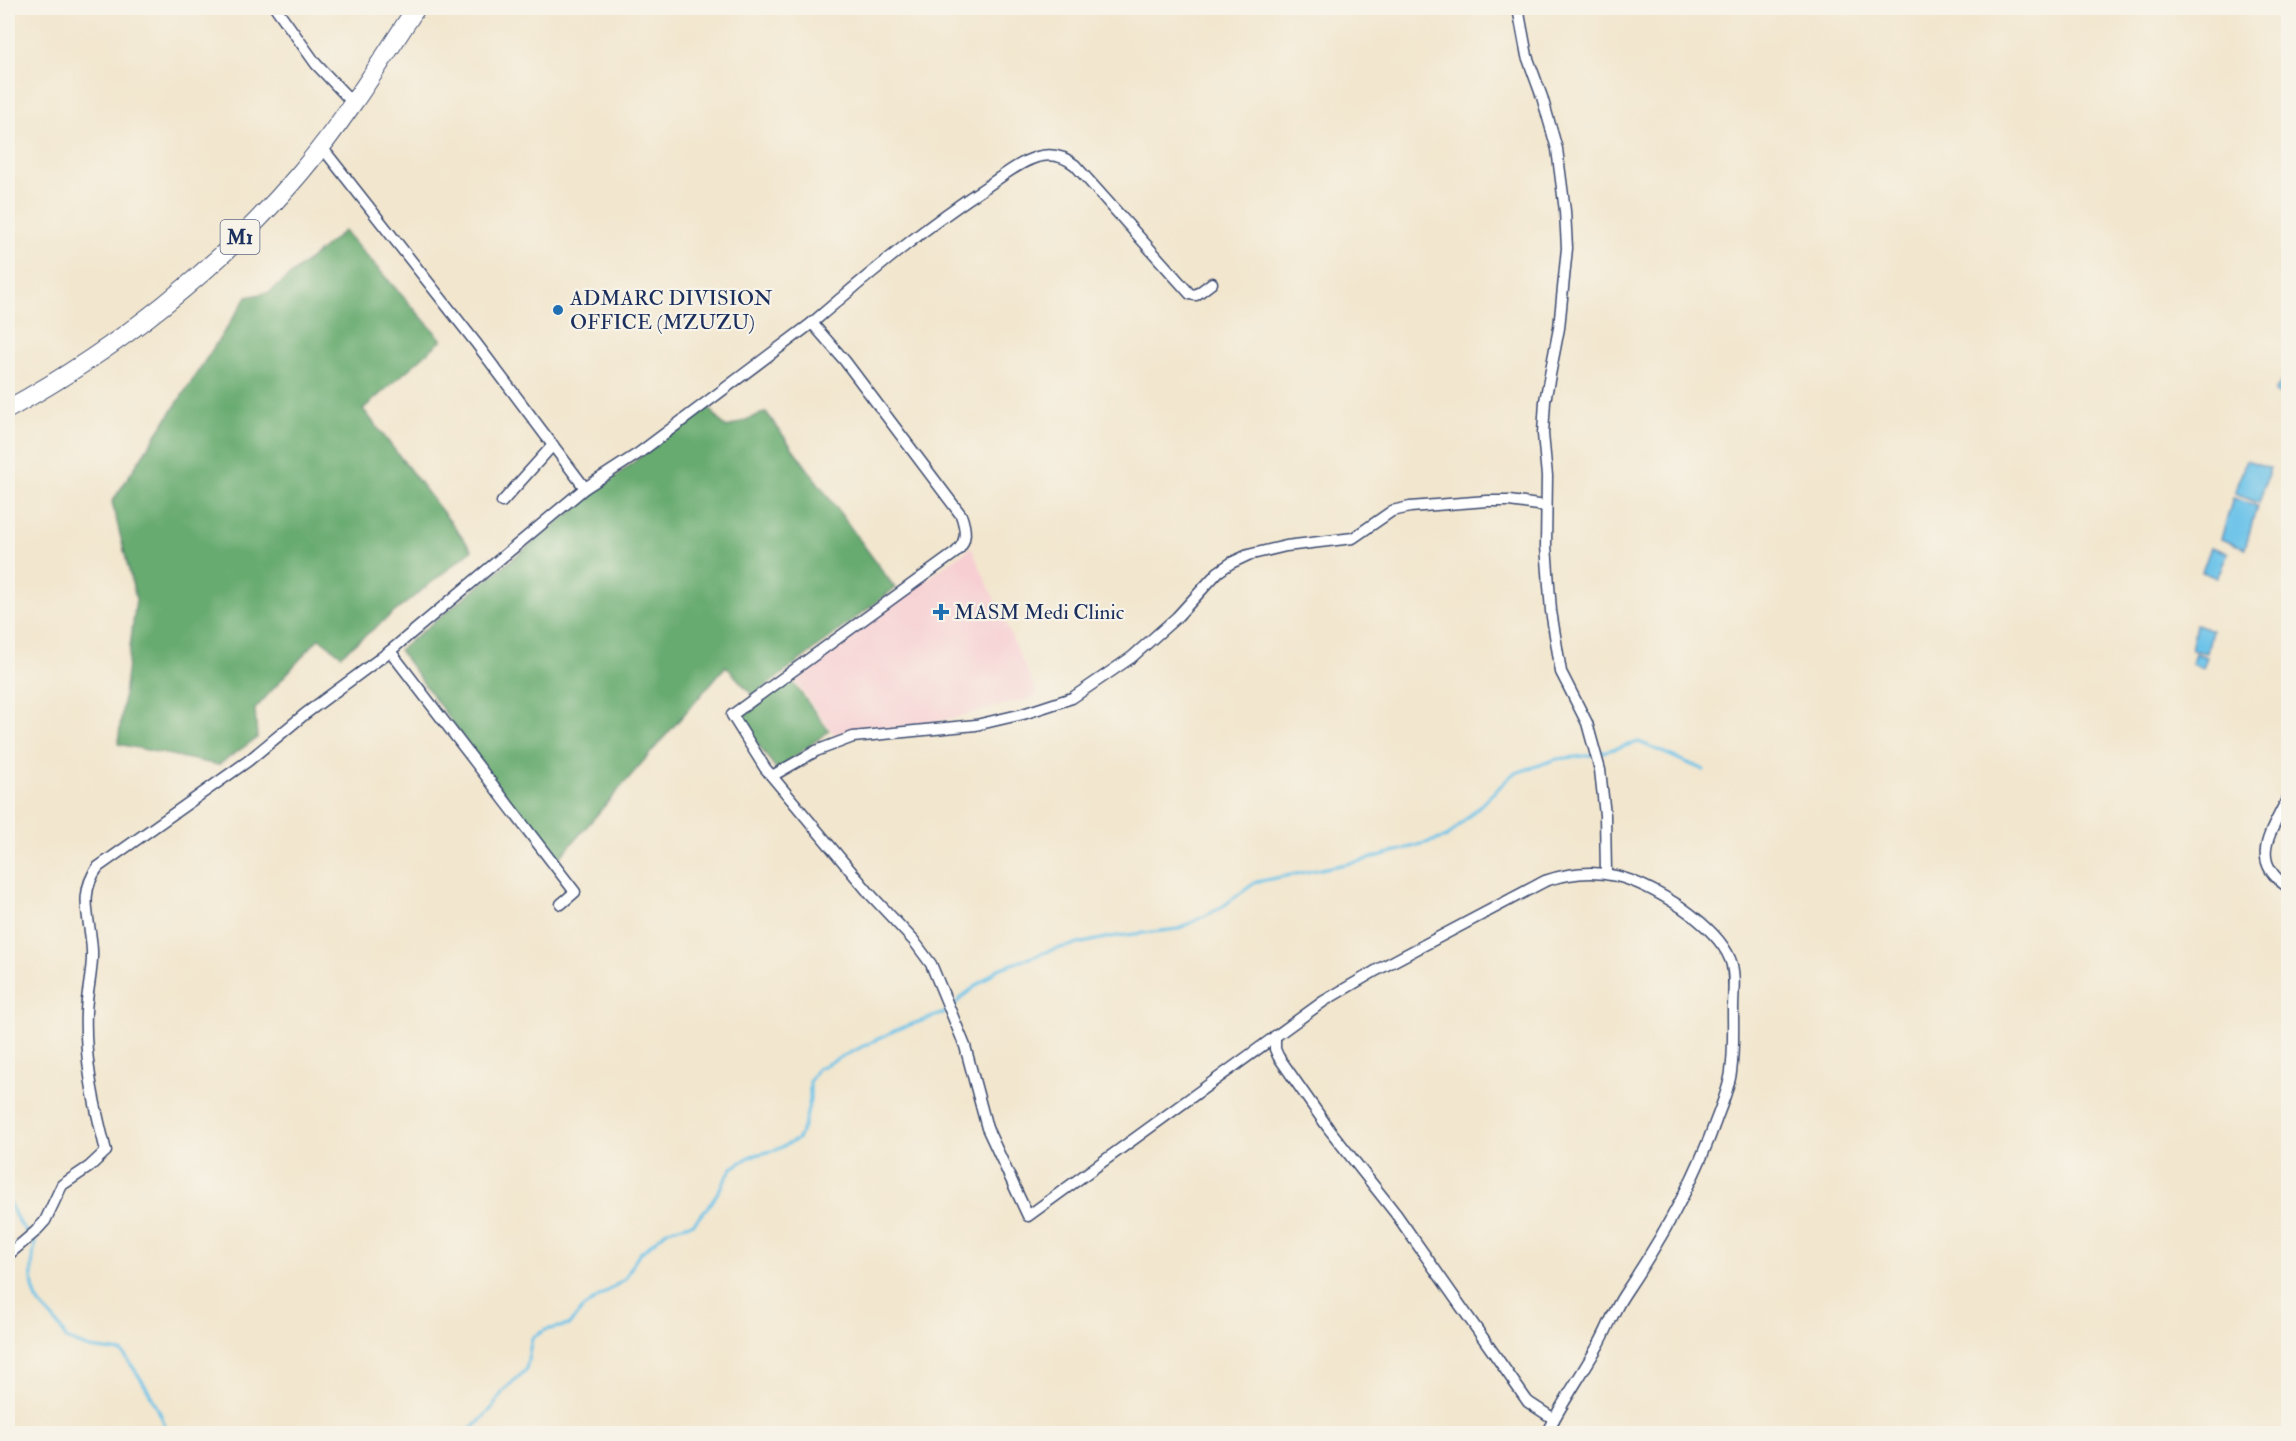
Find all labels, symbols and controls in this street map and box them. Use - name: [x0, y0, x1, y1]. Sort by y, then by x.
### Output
- road number: M1: [220, 220, 260, 254]
- place label: ADMARC DIVISION OFFICE (MZUZU): [569, 285, 773, 336]
- marker: ADMARC DIVISION OFFICE (MZUZU): [551, 303, 565, 317]
- place label: MASM Medi Clinic: [954, 599, 1125, 626]
- marker: MASM Medi Clinic: [932, 603, 950, 621]

